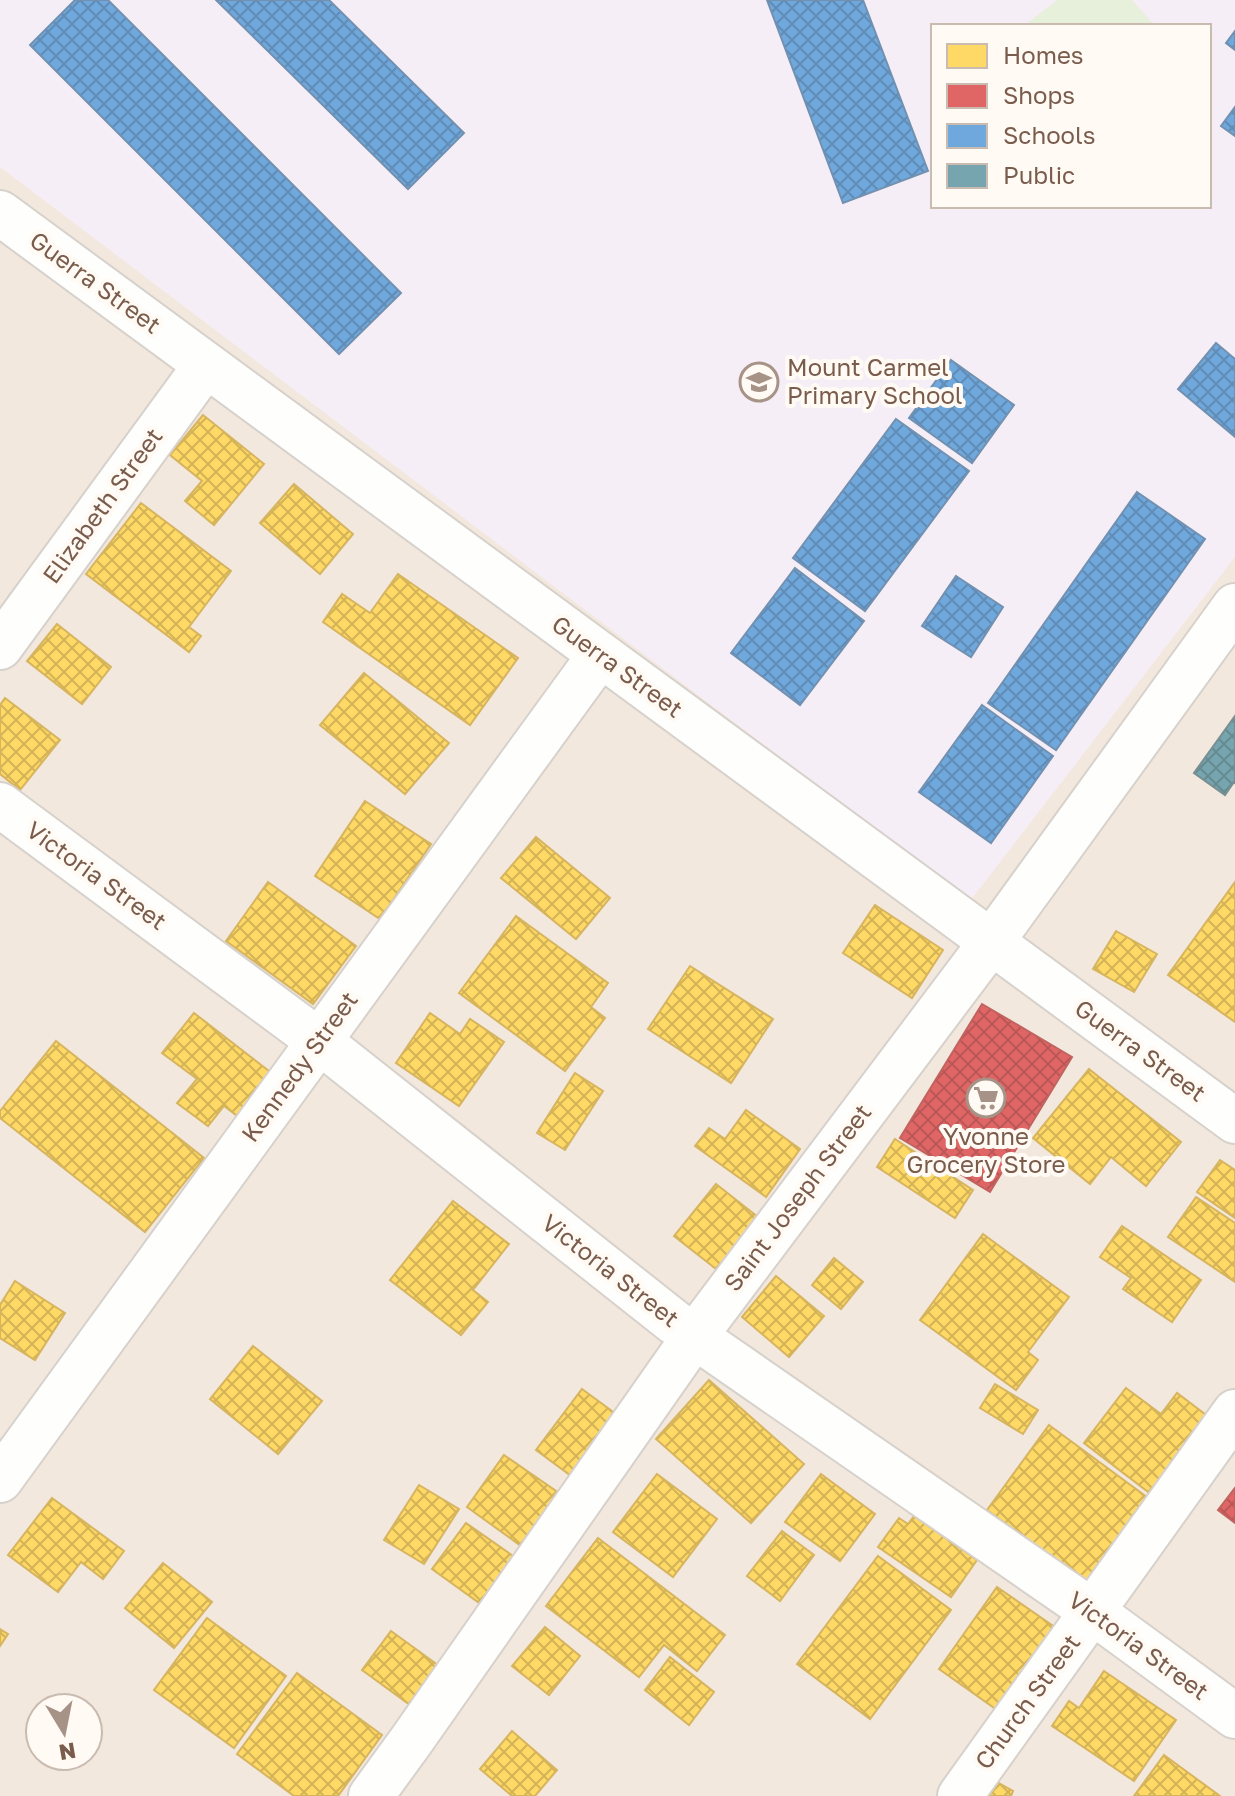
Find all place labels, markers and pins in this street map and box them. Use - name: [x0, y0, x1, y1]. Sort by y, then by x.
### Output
- place label: Mount Carmel Primary School: [787, 352, 963, 409]
- school or university icon: Mount Carmel Primary School: [738, 361, 780, 403]
- supermarket icon: Yvonne Grocery Store: [965, 1077, 1007, 1119]
- place label: Yvonne Grocery Store: [907, 1121, 1065, 1178]

